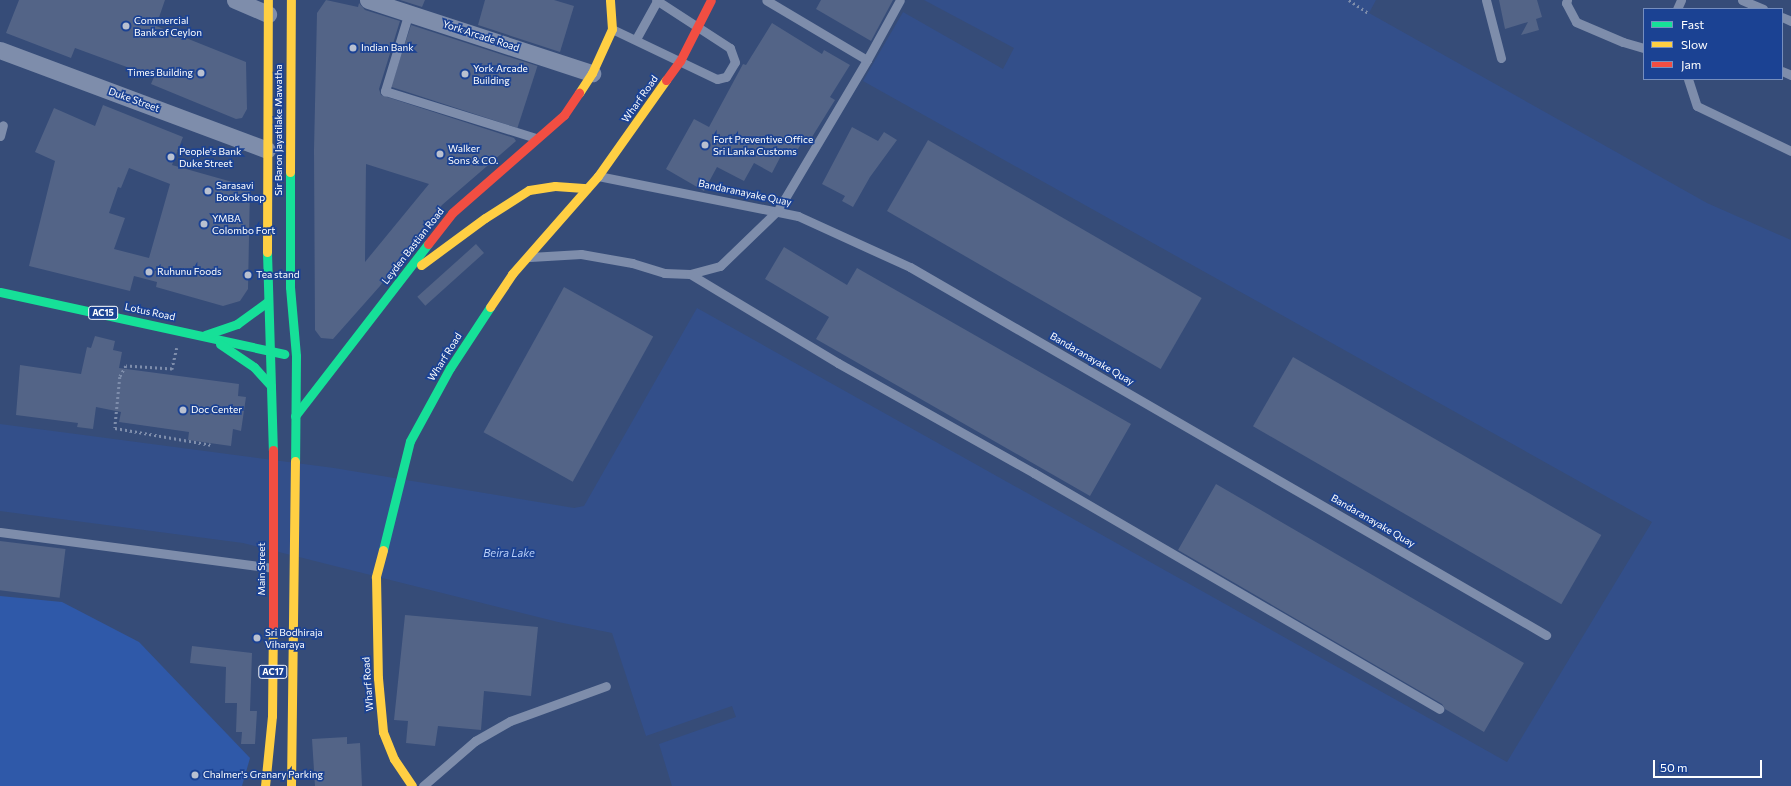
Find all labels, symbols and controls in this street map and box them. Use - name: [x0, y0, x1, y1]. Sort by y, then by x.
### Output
- legend: [1643, 8, 1783, 80]
- place label: Commercial Bank of Ceylon: [134, 14, 202, 38]
- text: Fast: [1681, 17, 1704, 31]
- street label: York Arcade Road: [441, 18, 521, 54]
- marker: Commercial Bank of Ceylon: [121, 21, 131, 31]
- text: Slow: [1681, 37, 1708, 51]
- place label: Indian Bank: [361, 42, 414, 54]
- marker: Indian Bank: [348, 43, 358, 53]
- text: Jam: [1681, 57, 1701, 71]
- place label: York Arcade Building: [473, 62, 528, 86]
- street label: Sir Baron Jayatilake Mawatha: [273, 64, 285, 196]
- place label: Times Building: [127, 67, 193, 79]
- marker: Times Building: [196, 68, 206, 78]
- marker: York Arcade Building: [460, 69, 470, 79]
- street label: Wharf Road: [619, 73, 661, 125]
- street label: Duke Street: [107, 85, 161, 115]
- place label: Fort Preventive Office Sri Lanka Customs: [713, 133, 813, 156]
- marker: Fort Preventive Office Sri Lanka Customs: [700, 140, 710, 150]
- place label: Walker Sons & CO.: [448, 142, 498, 166]
- place label: People's Bank Duke Street: [179, 145, 241, 168]
- marker: Walker Sons & CO.: [435, 149, 445, 159]
- marker: People's Bank Duke Street: [166, 152, 176, 162]
- street label: Bandaranayake Quay: [697, 177, 793, 209]
- place label: Sarasavi Book Shop: [216, 179, 265, 202]
- marker: Sarasavi Book Shop: [203, 186, 213, 196]
- street label: Leyden Bastian Road: [379, 205, 447, 287]
- place label: YMBA Colombo Fort: [212, 212, 275, 236]
- marker: YMBA Colombo Fort: [199, 219, 209, 229]
- place label: Ruhunu Foods: [157, 266, 222, 278]
- marker: Ruhunu Foods: [144, 267, 154, 277]
- place label: Tea stand: [256, 269, 299, 281]
- marker: Tea stand: [243, 270, 253, 280]
- street label: Lotus Road: [124, 301, 176, 323]
- road number: AC15: [88, 306, 118, 320]
- street label: Bandaranayake Quay: [1048, 330, 1136, 388]
- street label: Wharf Road: [426, 331, 464, 383]
- place label: Doc Center: [191, 404, 242, 416]
- marker: Doc Center: [178, 405, 188, 415]
- street label: Bandaranayake Quay: [1329, 492, 1417, 550]
- street label: Main Street: [256, 542, 268, 596]
- water label: Beira Lake: [483, 546, 535, 560]
- place label: Sri Bodhiraja Viharaya: [265, 626, 323, 650]
- marker: Sri Bodhiraja Viharaya: [252, 633, 262, 643]
- street label: Wharf Road: [360, 656, 376, 712]
- road number: AC17: [258, 665, 288, 679]
- scale bar: [1655, 752, 1764, 778]
- text: 50 m: [1660, 760, 1688, 774]
- place label: Chalmer's Granary Parking: [203, 769, 323, 781]
- marker: Chalmer's Granary Parking: [190, 770, 200, 780]

